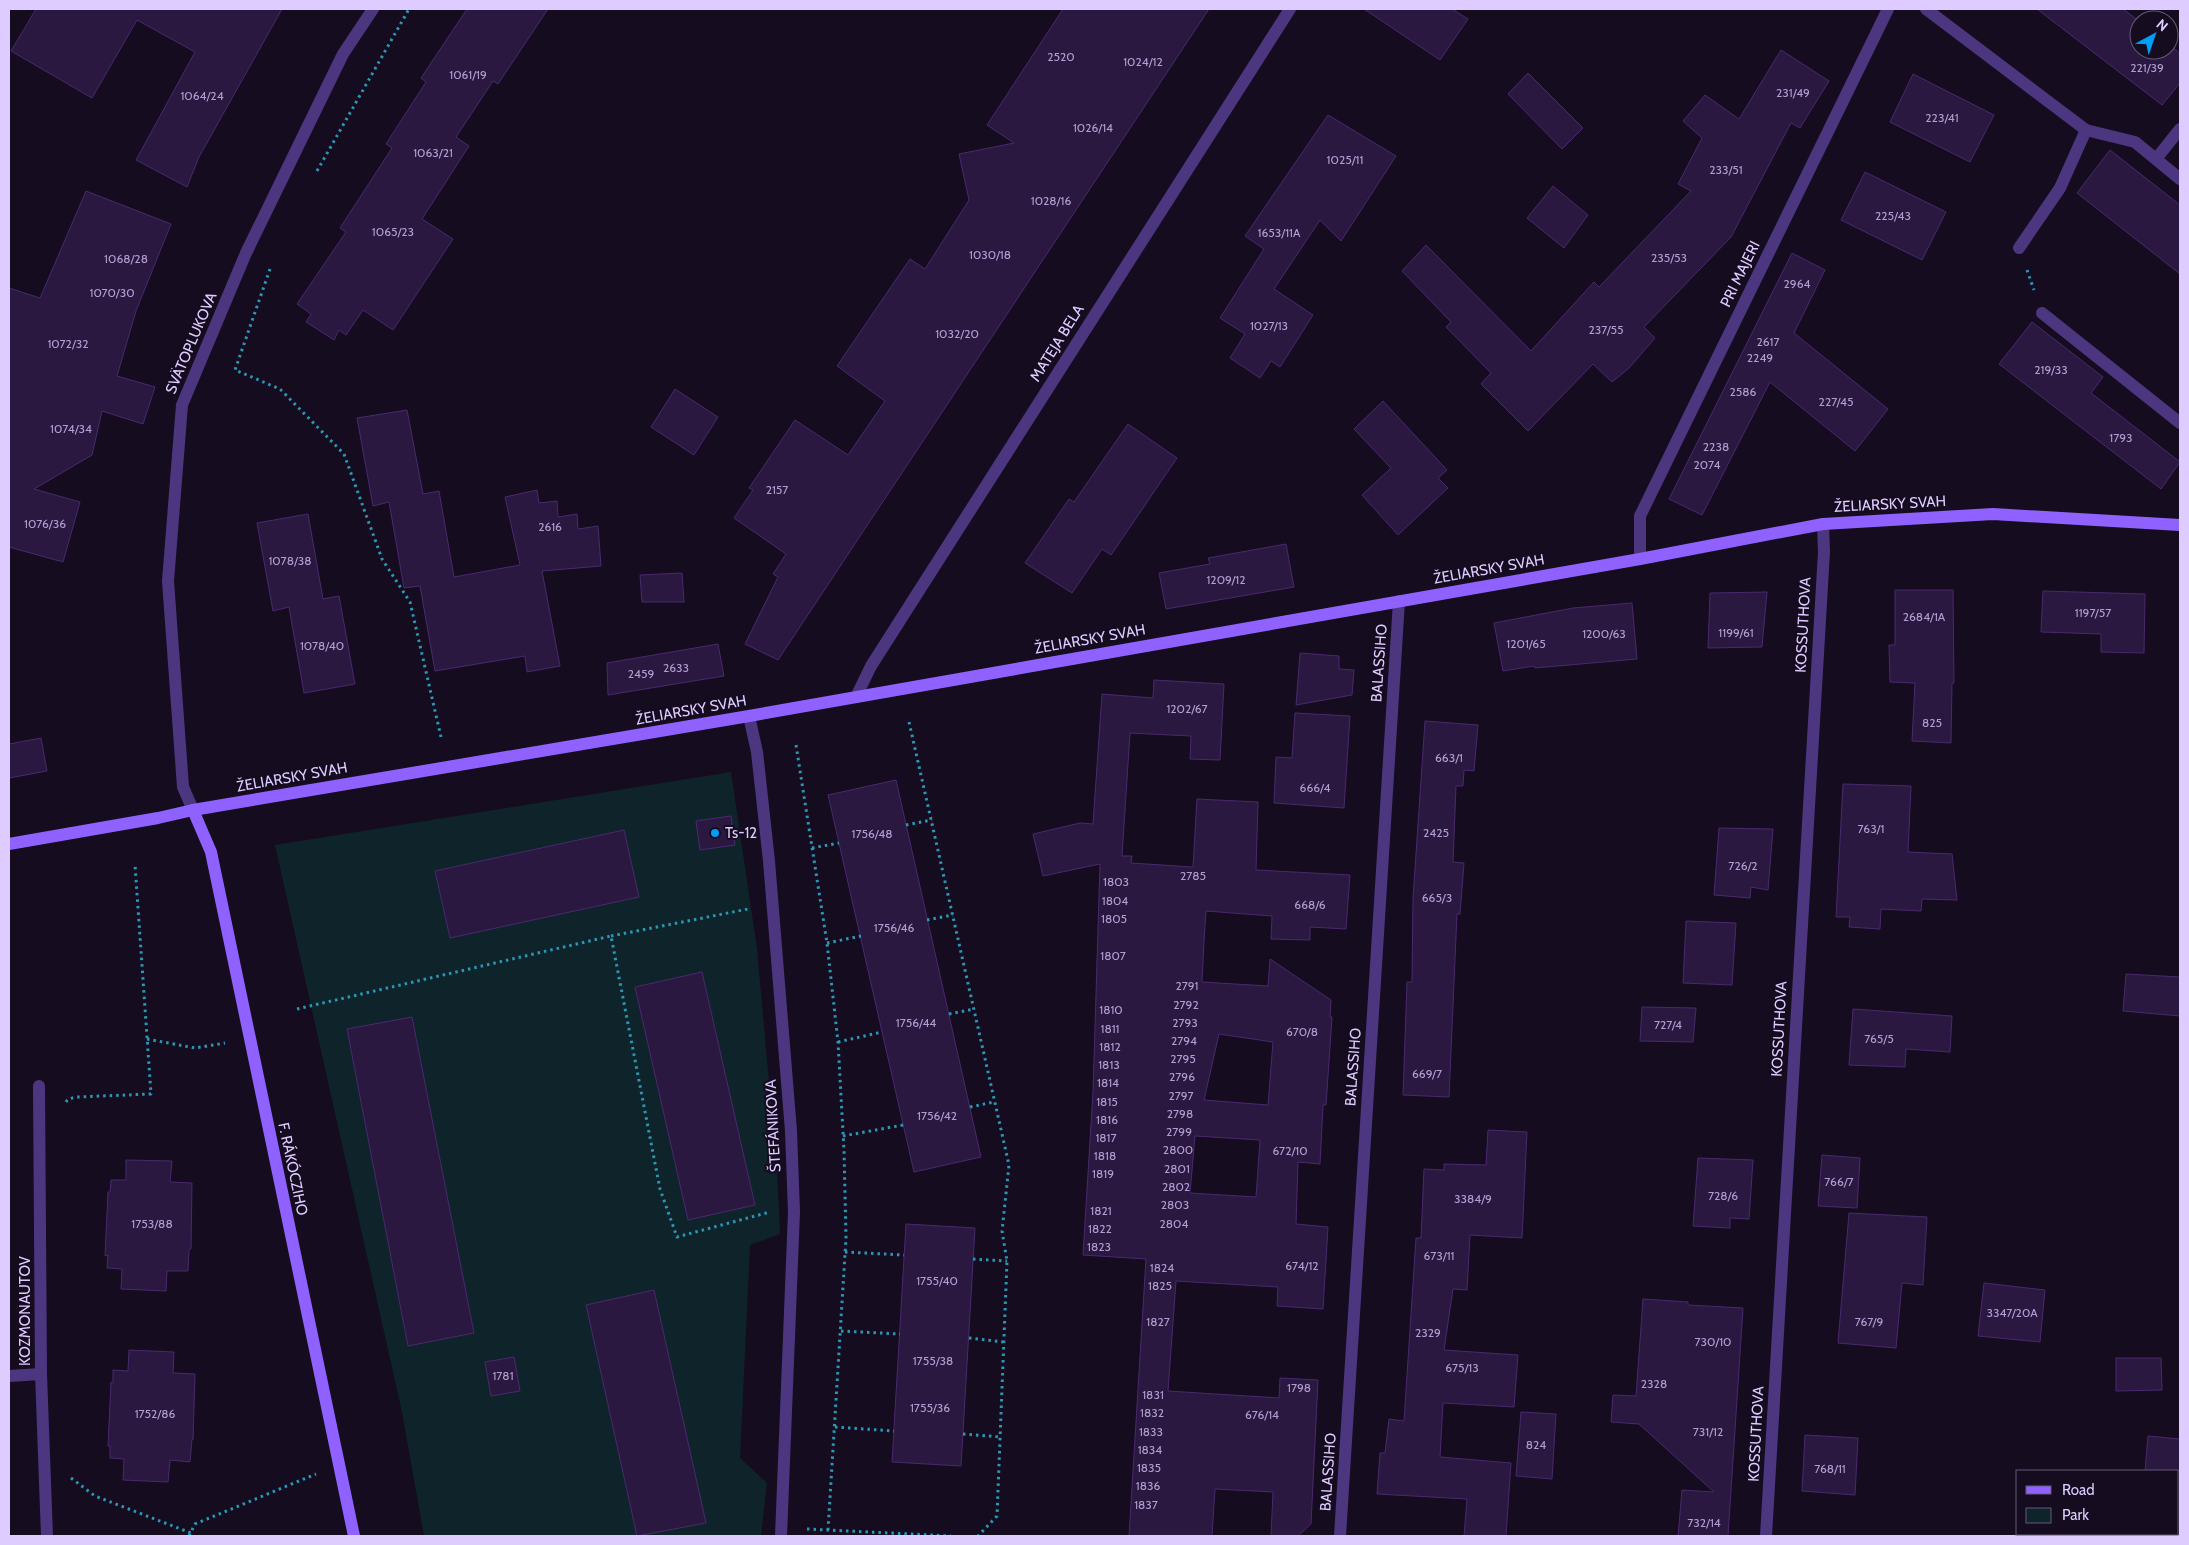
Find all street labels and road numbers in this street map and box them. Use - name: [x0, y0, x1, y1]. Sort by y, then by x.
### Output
- street label: PRI MAJERI: [1716, 238, 1764, 310]
- street label: SVÄTOPLUKOVA: [162, 289, 221, 396]
- street label: MATEJA BELA: [1026, 301, 1088, 385]
- street label: ŽELIARSKY SVAH: [1833, 491, 1947, 516]
- street label: ŽELIARSKY SVAH: [1432, 549, 1546, 588]
- street label: KOSSUTHOVA: [1792, 576, 1815, 673]
- street label: ŽELIARSKY SVAH: [1033, 619, 1147, 658]
- street label: BALASSIHO: [1367, 623, 1391, 703]
- street label: ŽELIARSKY SVAH: [634, 690, 748, 729]
- street label: ŽELIARSKY SVAH: [235, 757, 349, 796]
- street label: KOSSUTHOVA: [1768, 980, 1791, 1077]
- street label: BALASSIHO: [1341, 1027, 1365, 1107]
- street label: ŠTEFÁNIKOVA: [761, 1078, 784, 1173]
- street label: F. RÁKÓCZIHO: [274, 1121, 313, 1217]
- street label: KOZMONAUTOV: [16, 1255, 34, 1366]
- street label: KOSSUTHOVA: [1745, 1385, 1768, 1482]
- street label: BALASSIHO: [1316, 1432, 1340, 1512]

